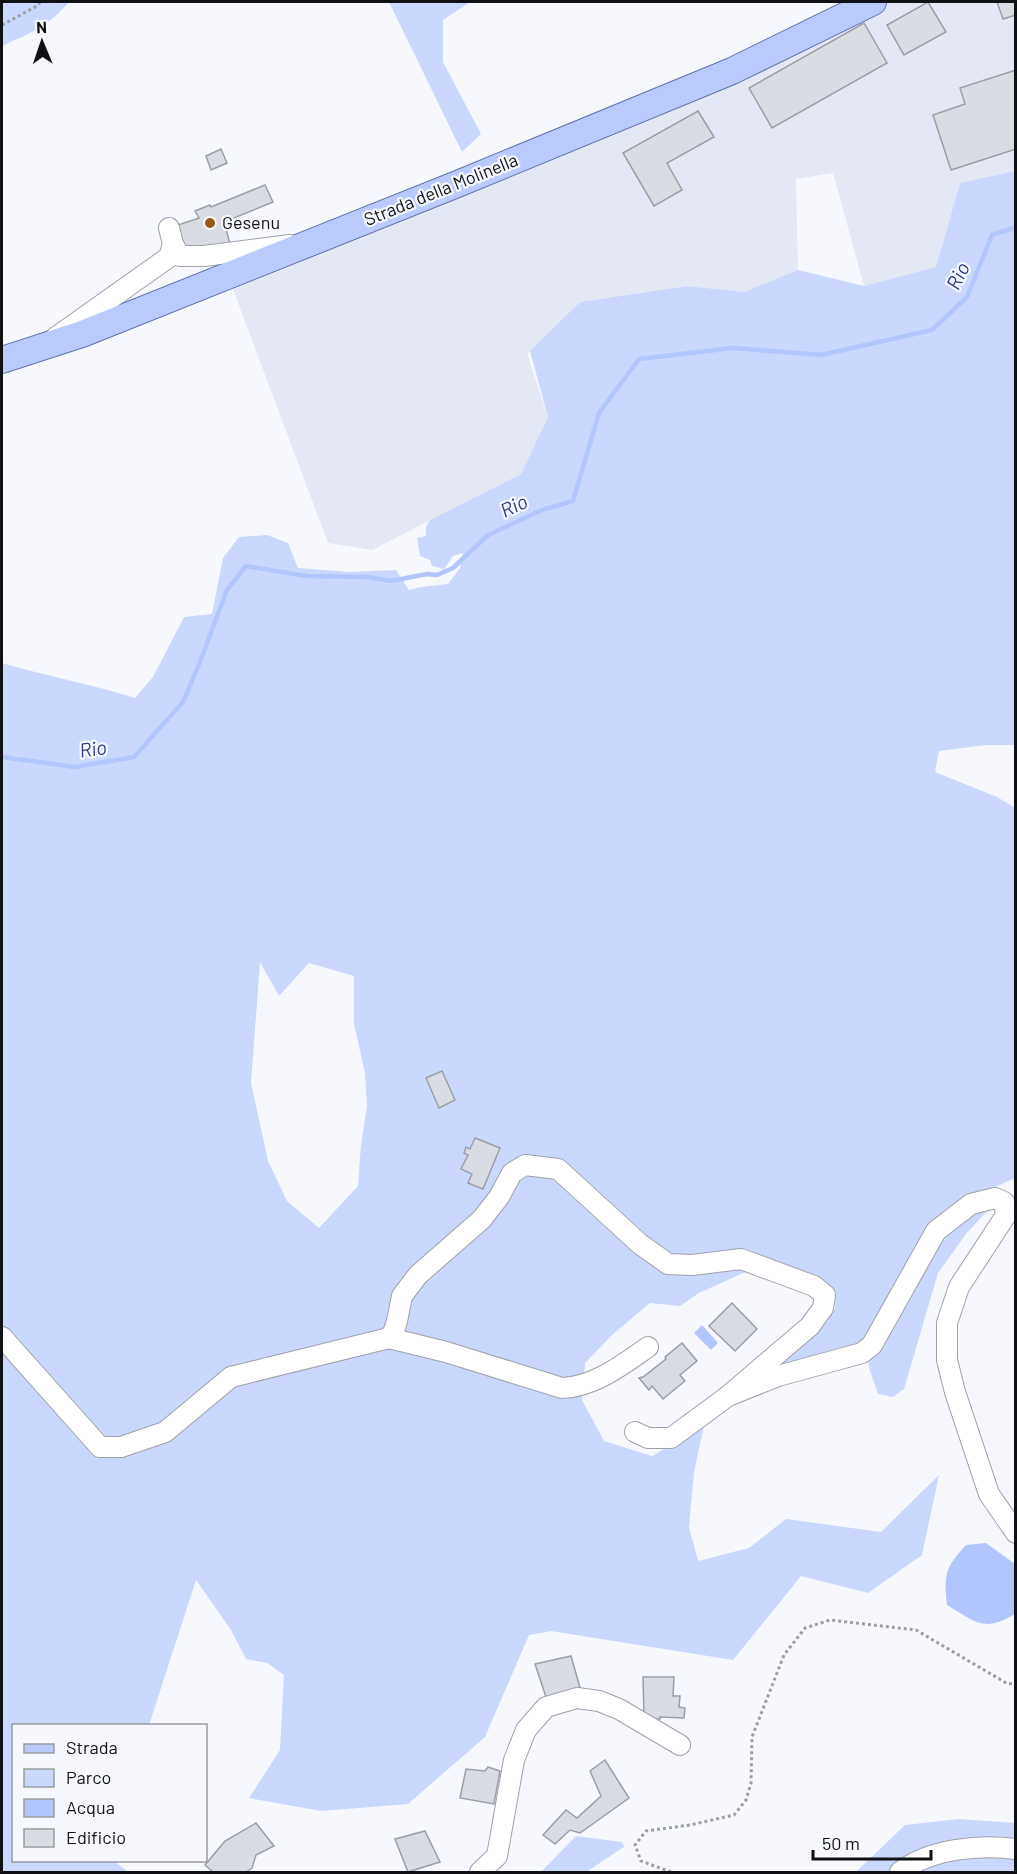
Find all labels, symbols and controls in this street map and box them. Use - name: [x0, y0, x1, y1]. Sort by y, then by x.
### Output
- north arrow: [12, 12, 72, 72]
- text: N: [36, 17, 47, 36]
- street label: Strada della Molinella: [360, 148, 521, 230]
- place label: Gesenu: [222, 211, 280, 233]
- marker: Gesenu: [203, 216, 217, 230]
- water label: Rio: [940, 258, 974, 293]
- water label: Rio: [496, 488, 531, 522]
- water label: Rio: [78, 734, 108, 762]
- legend: [12, 1724, 207, 1862]
- text: Strada: [66, 1736, 118, 1758]
- text: Parco: [66, 1766, 111, 1788]
- text: Acqua: [66, 1796, 115, 1818]
- scale bar: [813, 1823, 932, 1861]
- text: Edificio: [66, 1826, 126, 1848]
- text: 50 m: [822, 1832, 860, 1854]

